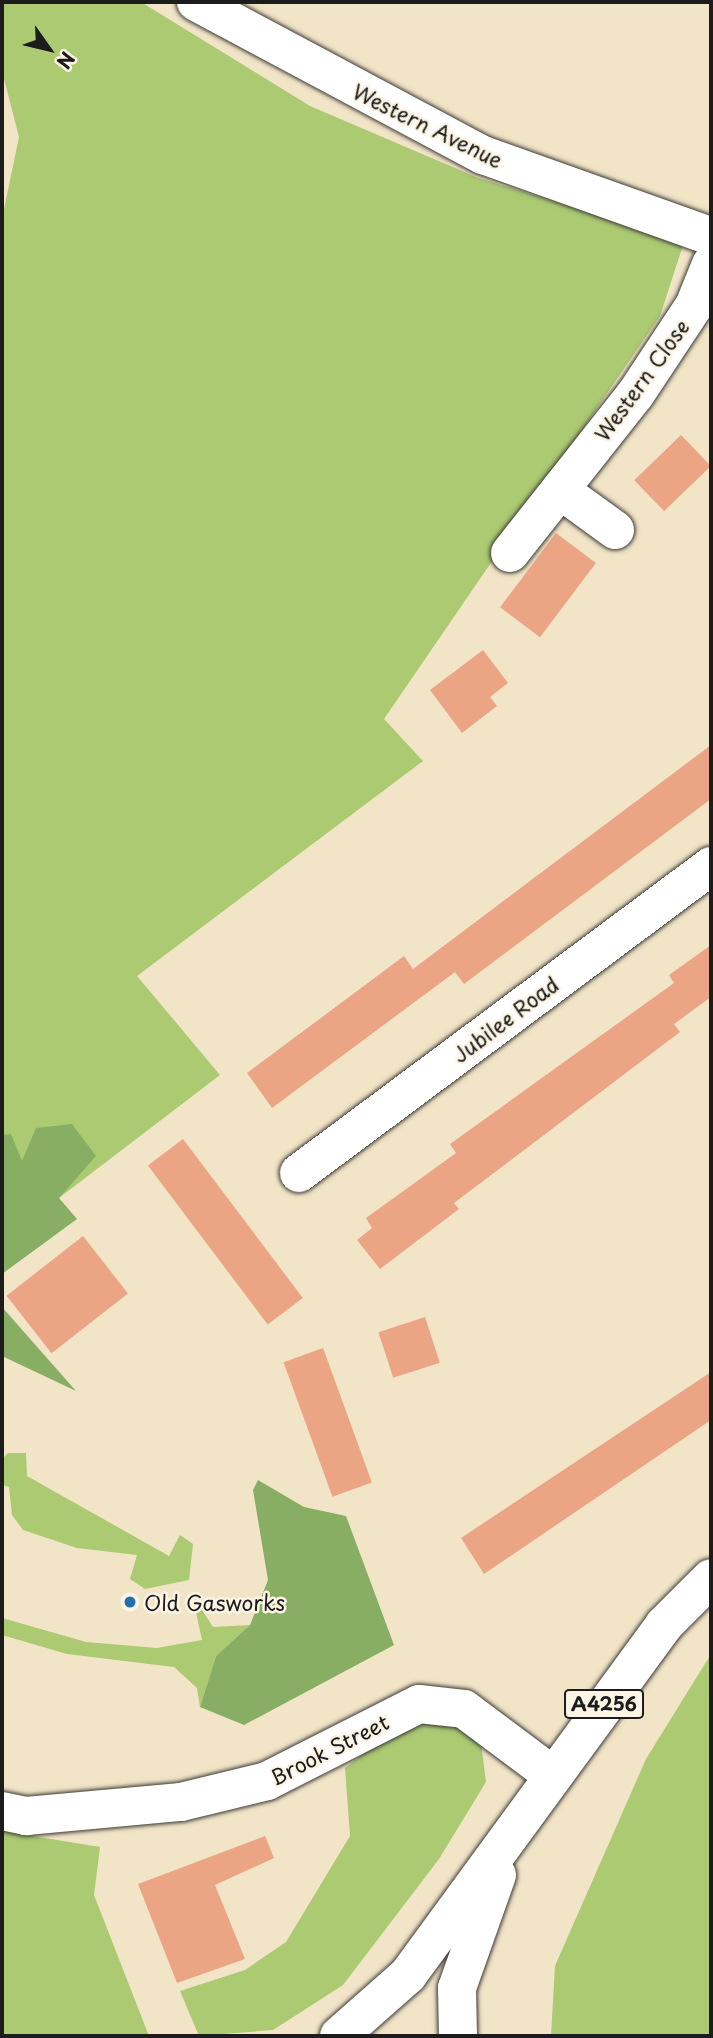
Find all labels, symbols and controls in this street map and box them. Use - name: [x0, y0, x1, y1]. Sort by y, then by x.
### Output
- north arrow: [14, 14, 84, 84]
- text: N: [51, 47, 82, 75]
- street label: Western Avenue: [350, 78, 506, 172]
- street label: Western Close: [588, 314, 694, 446]
- street label: Jubilee Road: [446, 970, 564, 1068]
- place label: Old Gasworks: [144, 1589, 285, 1615]
- marker: Old Gasworks: [122, 1594, 138, 1610]
- road number: A4256: [564, 1688, 644, 1720]
- street label: Brook Street: [265, 1708, 393, 1790]

